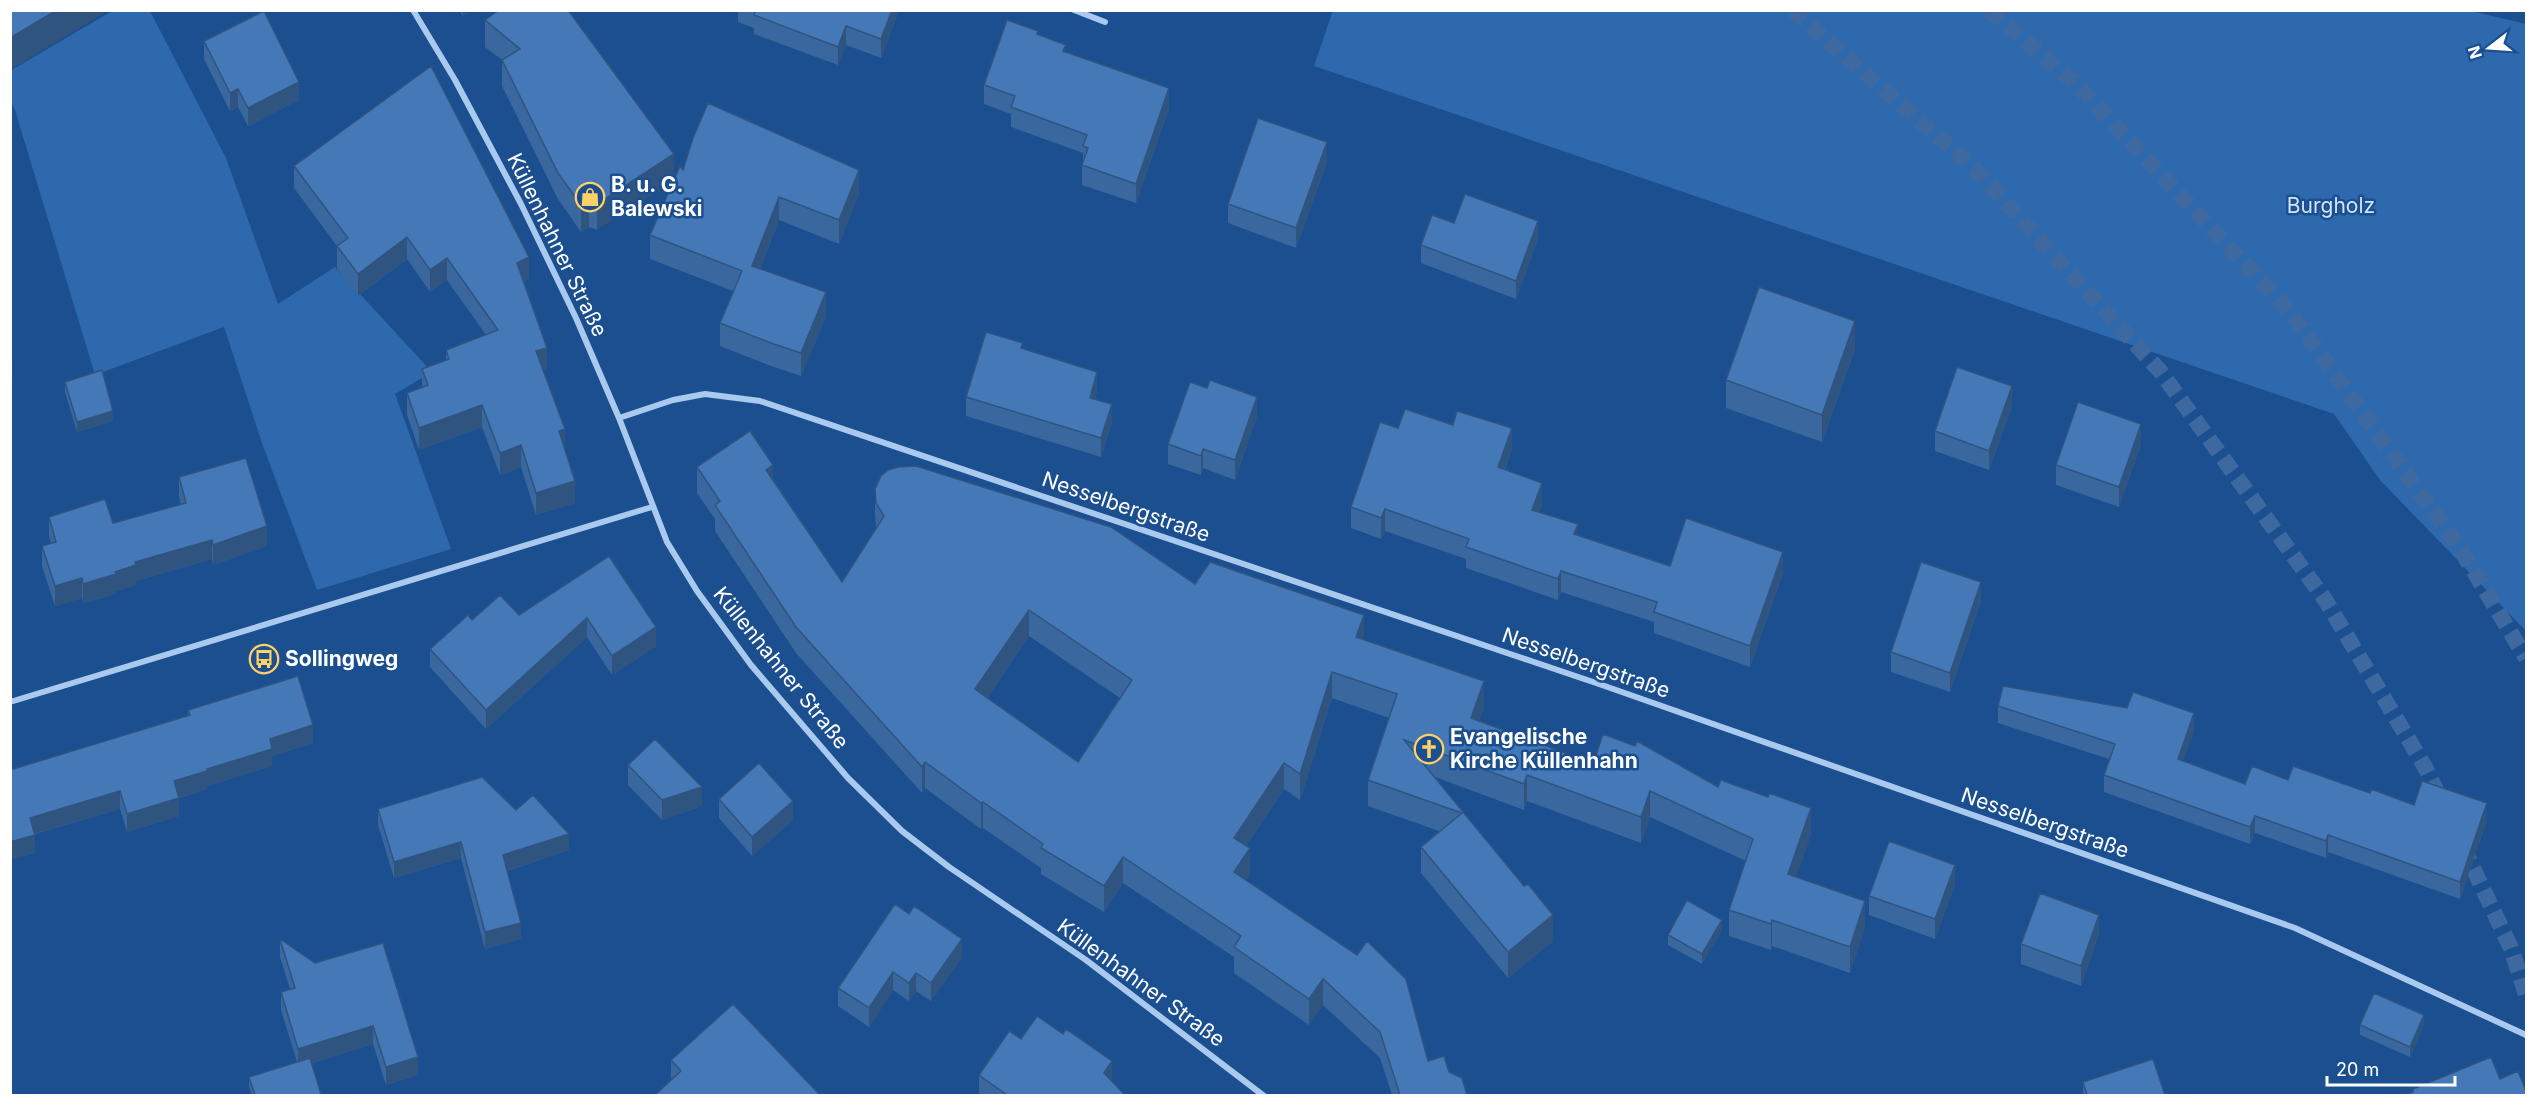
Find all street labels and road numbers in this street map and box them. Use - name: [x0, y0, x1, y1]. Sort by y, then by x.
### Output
- street label: Küllenhahner Straße: [502, 149, 613, 341]
- street label: Nesselbergstraße: [1039, 466, 1213, 547]
- street label: Küllenhahner Straße: [708, 582, 854, 754]
- street label: Nesselbergstraße: [1499, 622, 1673, 703]
- street label: Nesselbergstraße: [1958, 782, 2132, 863]
- street label: Küllenhahner Straße: [1053, 913, 1230, 1052]

